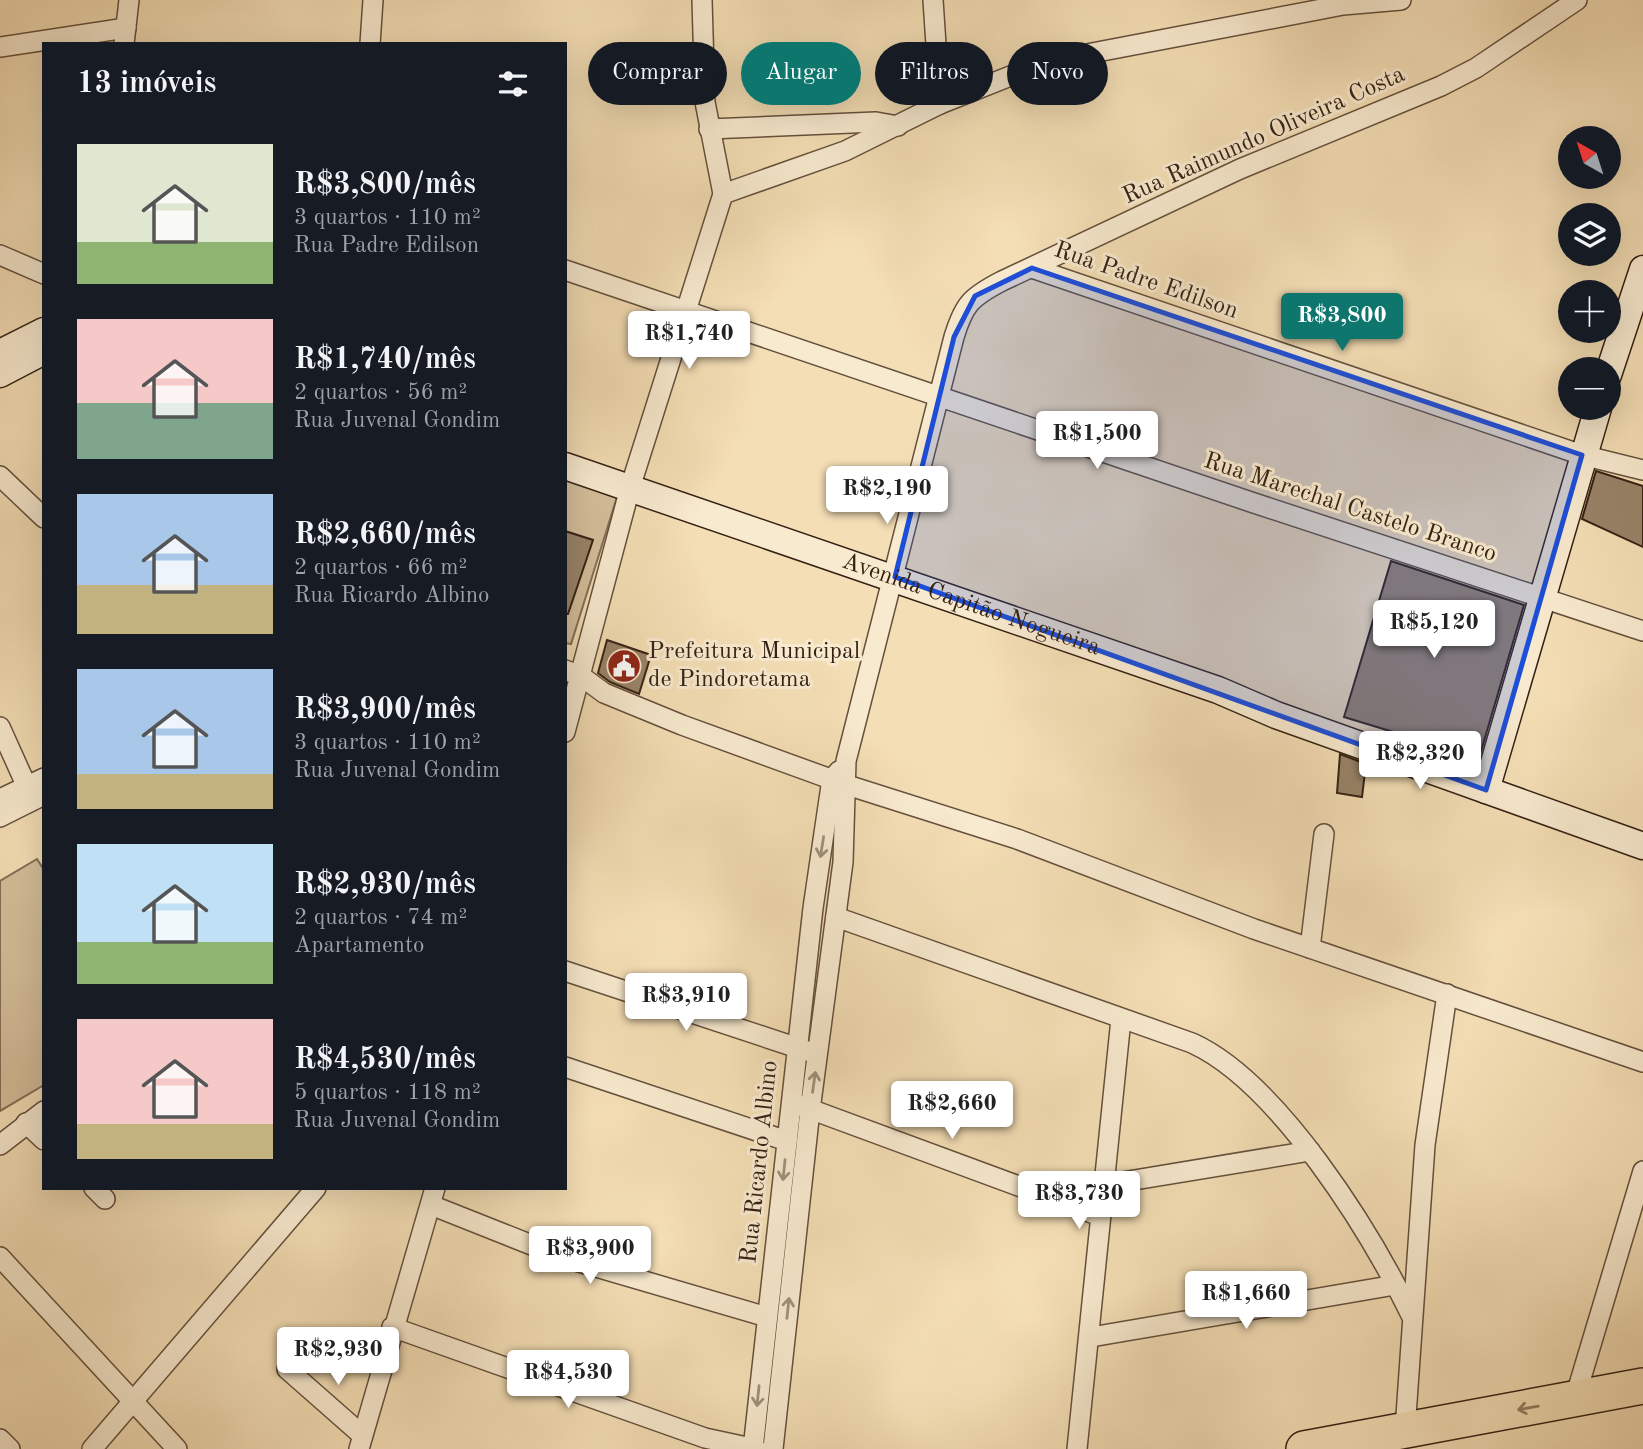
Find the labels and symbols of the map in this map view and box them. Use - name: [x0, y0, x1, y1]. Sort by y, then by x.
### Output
- street label: Rua Raimundo Oliveira Costa: [1119, 63, 1409, 209]
- north arrow: [1558, 126, 1620, 189]
- street label: Rua Padre Edilson: [1051, 238, 1241, 324]
- pin: R$3,800: [1277, 294, 1407, 353]
- pin: R$1,740: [624, 312, 754, 371]
- pin: R$1,500: [1032, 412, 1162, 471]
- street label: Rua Marechal Castelo Branco: [1201, 449, 1499, 567]
- pin: R$2,190: [822, 466, 952, 526]
- street label: Avenida Capitão Nogueira: [839, 550, 1103, 661]
- pin: R$5,120: [1369, 600, 1499, 660]
- place label: Prefeitura Municipal de Pindoretama: [648, 640, 860, 692]
- public building icon: Prefeitura Municipal de Pindoretama: [605, 647, 643, 685]
- pin: R$2,320: [1355, 732, 1485, 791]
- one-way arrow: [815, 835, 828, 858]
- pin: R$3,910: [621, 974, 751, 1033]
- street label: Rua Ricardo Albino: [737, 1059, 783, 1265]
- one-way arrow: [807, 1071, 820, 1094]
- pin: R$2,660: [887, 1082, 1017, 1141]
- one-way arrow: [777, 1158, 790, 1181]
- pin: R$3,730: [1014, 1172, 1144, 1231]
- pin: R$3,900: [525, 1226, 655, 1286]
- pin: R$1,660: [1181, 1272, 1311, 1331]
- one-way arrow: [782, 1297, 795, 1320]
- pin: R$2,930: [273, 1328, 403, 1387]
- pin: R$4,530: [503, 1350, 633, 1410]
- one-way arrow: [752, 1384, 765, 1407]
- one-way arrow: [1517, 1402, 1540, 1415]

